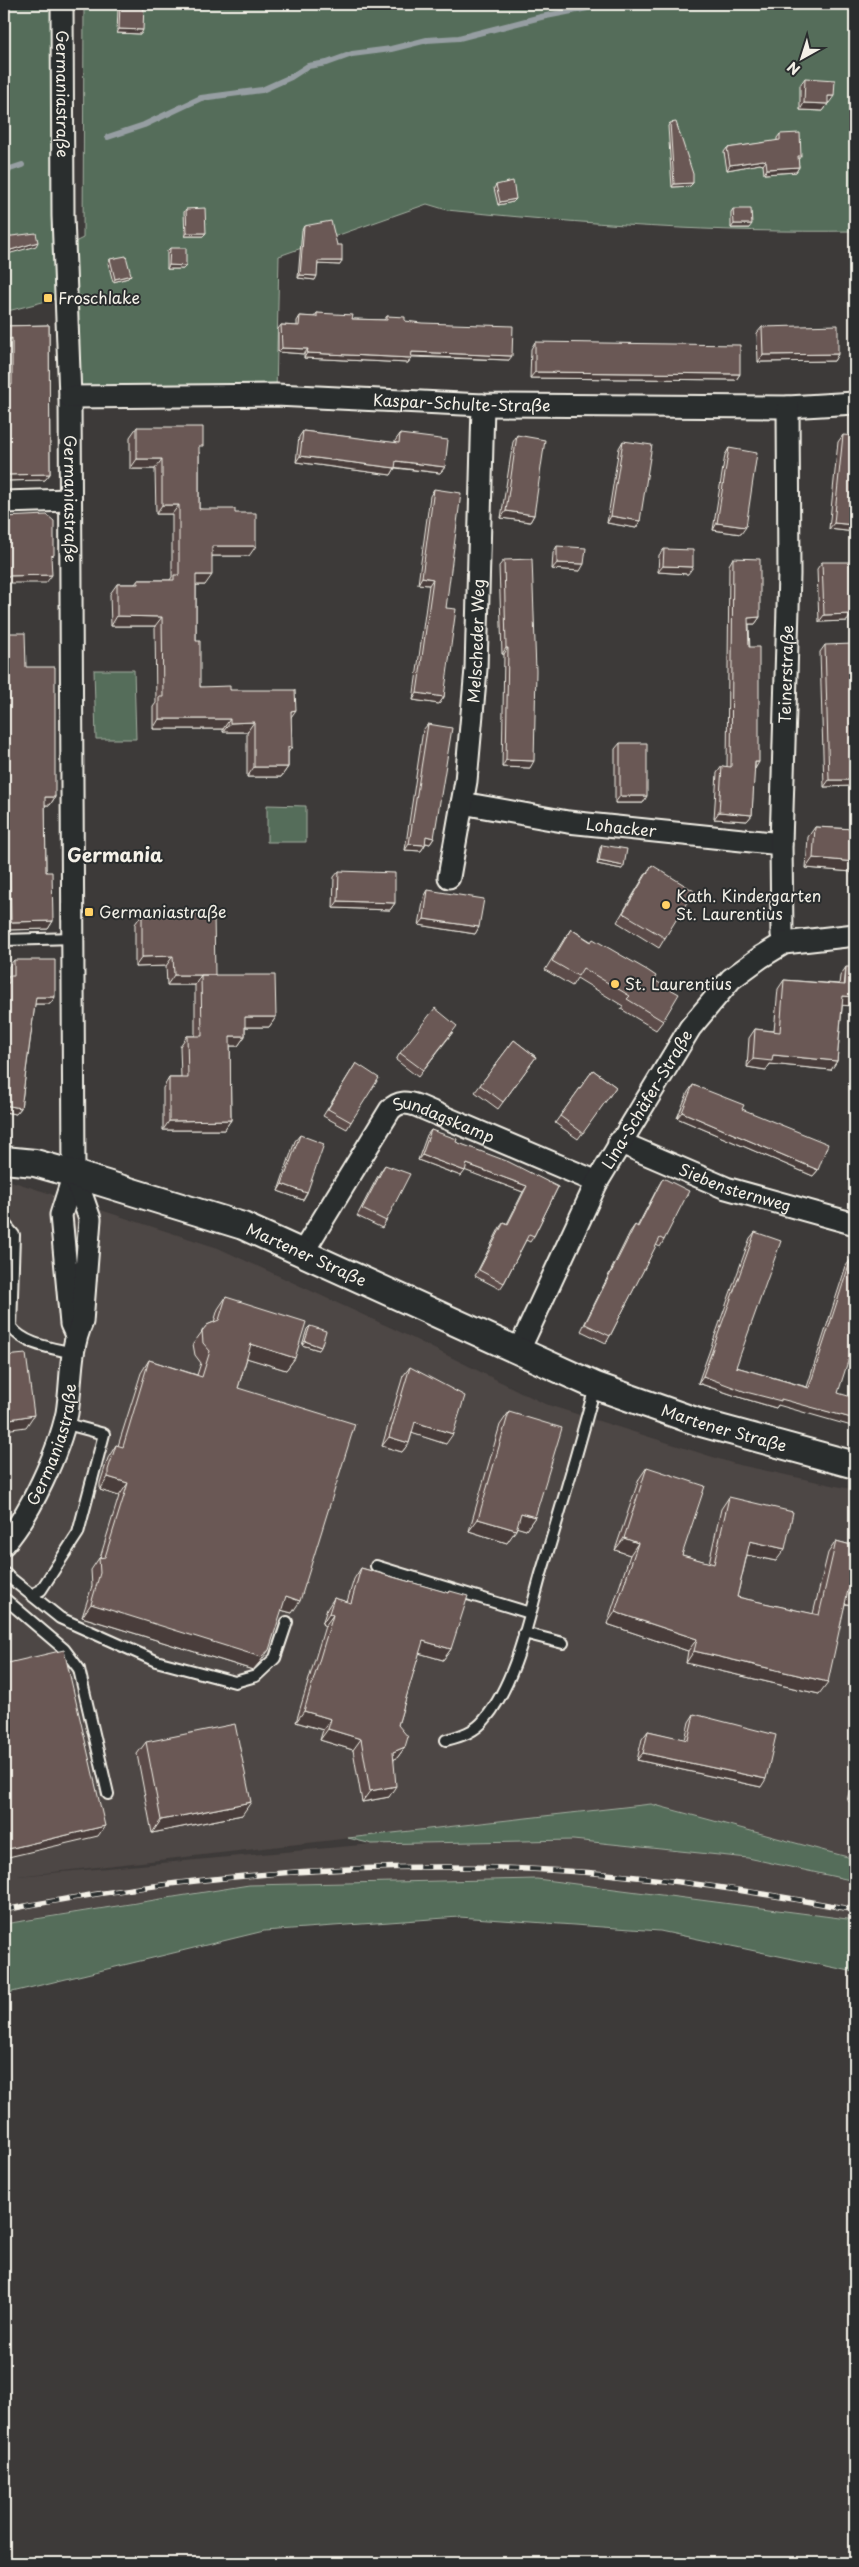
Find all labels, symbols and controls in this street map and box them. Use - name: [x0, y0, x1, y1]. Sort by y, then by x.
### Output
- street label: Germaniastraße: [51, 30, 76, 158]
- north arrow: [776, 32, 826, 82]
- text: N: [783, 57, 804, 80]
- place label: Froschlake: [58, 285, 140, 309]
- marker: Froschlake: [42, 292, 54, 304]
- street label: Kaspar-Schulte-Straße: [372, 387, 551, 416]
- street label: Germaniastraße: [59, 435, 84, 563]
- street label: Melscheder Weg: [460, 579, 489, 704]
- street label: Teinerstraße: [772, 625, 798, 724]
- street label: Lohacker: [585, 811, 658, 842]
- district label: Germania: [67, 840, 163, 868]
- place label: Kath. Kindergarten St. Laurentius: [676, 883, 822, 925]
- place label: Germaniastraße: [99, 899, 227, 923]
- marker: Kath. Kindergarten St. Laurentius: [660, 899, 672, 911]
- marker: Germaniastraße: [83, 906, 95, 918]
- place label: St. Laurentius: [625, 971, 732, 995]
- marker: St. Laurentius: [609, 978, 621, 990]
- street label: Lina-Schäfer-Straße: [595, 1025, 697, 1173]
- street label: Sundagskamp: [388, 1090, 499, 1148]
- street label: Siebensternweg: [675, 1156, 794, 1217]
- street label: Martener Straße: [243, 1216, 371, 1291]
- street label: Germaniastraße: [19, 1383, 81, 1509]
- street label: Martener Straße: [658, 1397, 790, 1457]

